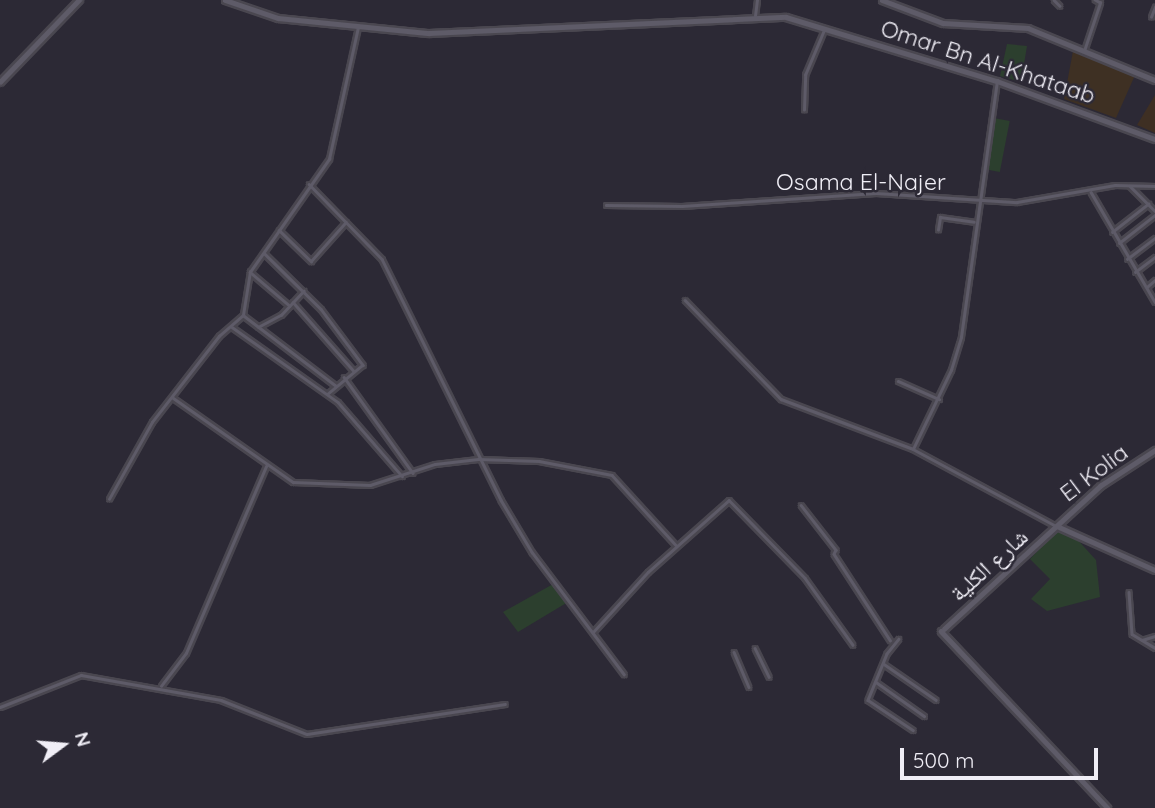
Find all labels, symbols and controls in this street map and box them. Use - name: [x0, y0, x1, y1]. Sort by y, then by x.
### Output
- street label: Omar Bn Al-Khataab: [877, 14, 1099, 110]
- street label: Osama El-Najer: [776, 168, 946, 196]
- street label: El Kolia: [1055, 439, 1133, 507]
- street label: شارع الكلية: [944, 523, 1034, 607]
- north arrow: [28, 710, 98, 780]
- text: N: [70, 729, 97, 749]
- scale bar: [903, 734, 1101, 778]
- text: 500 m: [913, 747, 974, 773]

